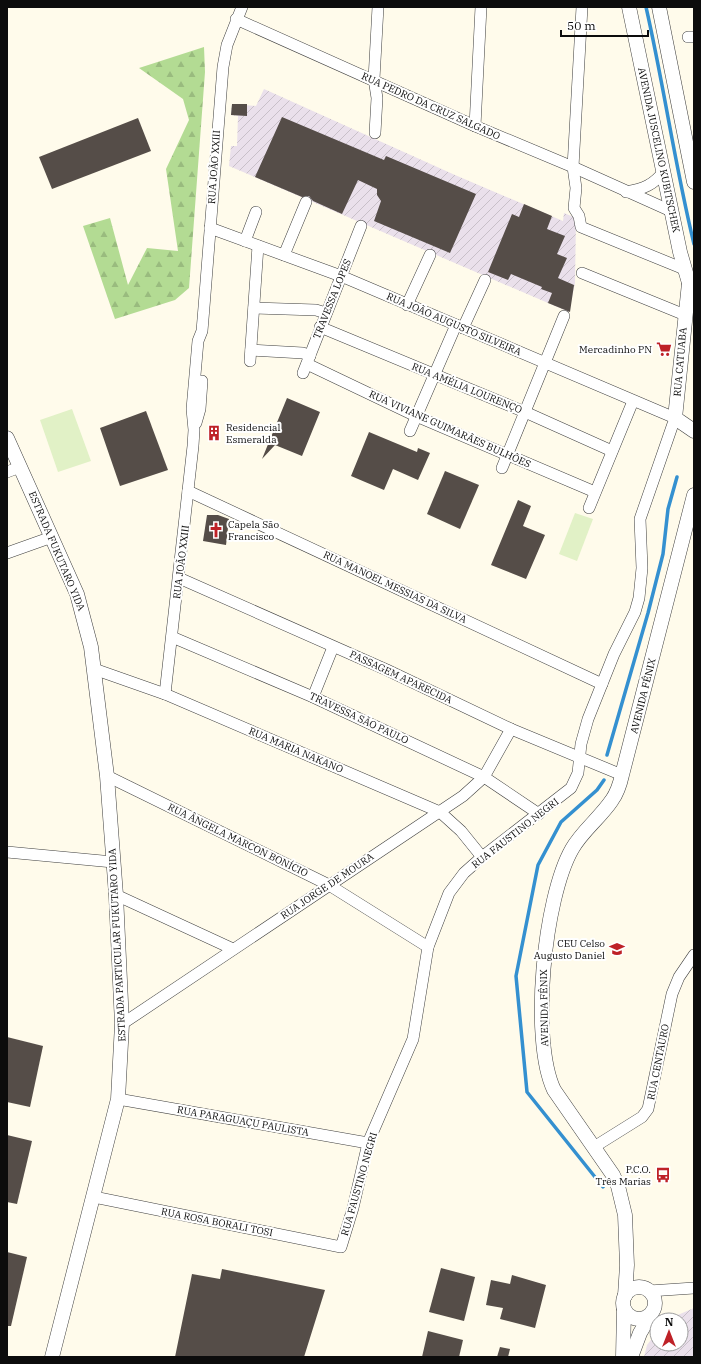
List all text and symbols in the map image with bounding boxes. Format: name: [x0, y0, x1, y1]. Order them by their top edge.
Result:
scale bar: [561, 12, 648, 38]
text: 50 m: [567, 18, 596, 33]
street label: AVENIDA JUSCELINO KUBITSCHEK: [635, 66, 683, 234]
street label: RUA PEDRO DA CRUZ SALGADO: [360, 69, 502, 143]
street label: RUA JOÃO XXIII: [205, 130, 223, 204]
street label: TRAVESSA LOPES: [310, 257, 354, 341]
street label: RUA JOÃO AUGUSTO SILVEIRA: [385, 290, 524, 358]
street label: RUA CATUABA: [671, 327, 690, 397]
supermarket icon: Mercadinho PN: [655, 340, 673, 358]
place label: Mercadinho PN: [579, 343, 652, 356]
street label: RUA AMÉLIA LOURENÇO: [410, 360, 524, 416]
street label: RUA VIVIANE GUIMARÃES BULHÕES: [367, 387, 533, 471]
place label: Residencial Esmeralda: [226, 421, 281, 446]
building icon: Residencial Esmeralda: [205, 424, 223, 442]
street label: ESTRADA FUKUTARO YIDA: [26, 489, 88, 613]
place label: Capela São Francisco: [228, 518, 280, 543]
church icon: Capela São Francisco: [207, 521, 225, 539]
street label: RUA JOÃO XXIII: [170, 524, 192, 600]
street label: RUA MANOEL MESSIAS DA SILVA: [321, 548, 469, 626]
street label: PASSAGEM APARECIDA: [348, 647, 455, 707]
street label: AVENIDA FÊNIX: [627, 657, 659, 735]
street label: TRAVESSA SÃO PAULO: [307, 689, 411, 747]
street label: RUA MARIA NAKANO: [247, 724, 345, 776]
street label: RUA FAUSTINO NEGRI: [469, 795, 561, 871]
street label: RUA ÂNGELA MARCON BONÍCIO: [166, 800, 310, 880]
street label: ESTRADA PARTICULAR FUKUTARO YIDA: [105, 848, 129, 1042]
street label: RUA JORGE DE MOURA: [278, 850, 376, 922]
place label: CEU Celso Augusto Daniel: [534, 937, 605, 962]
school or university icon: CEU Celso Augusto Daniel: [608, 940, 626, 958]
street label: AVENIDA FÊNIX: [537, 969, 551, 1047]
street label: RUA CENTAURO: [644, 1023, 672, 1101]
street label: RUA PARAGUAÇU PAULISTA: [176, 1103, 310, 1139]
street label: RUA FAUSTINO NEGRI: [338, 1131, 380, 1237]
place label: P.C.O. Três Marias: [596, 1163, 651, 1188]
bus stop icon: P.C.O. Três Marias: [654, 1166, 672, 1184]
street label: RUA ROSA BORALI TOSI: [160, 1205, 274, 1239]
north arrow: [649, 1312, 689, 1352]
text: N: [665, 1315, 674, 1329]

